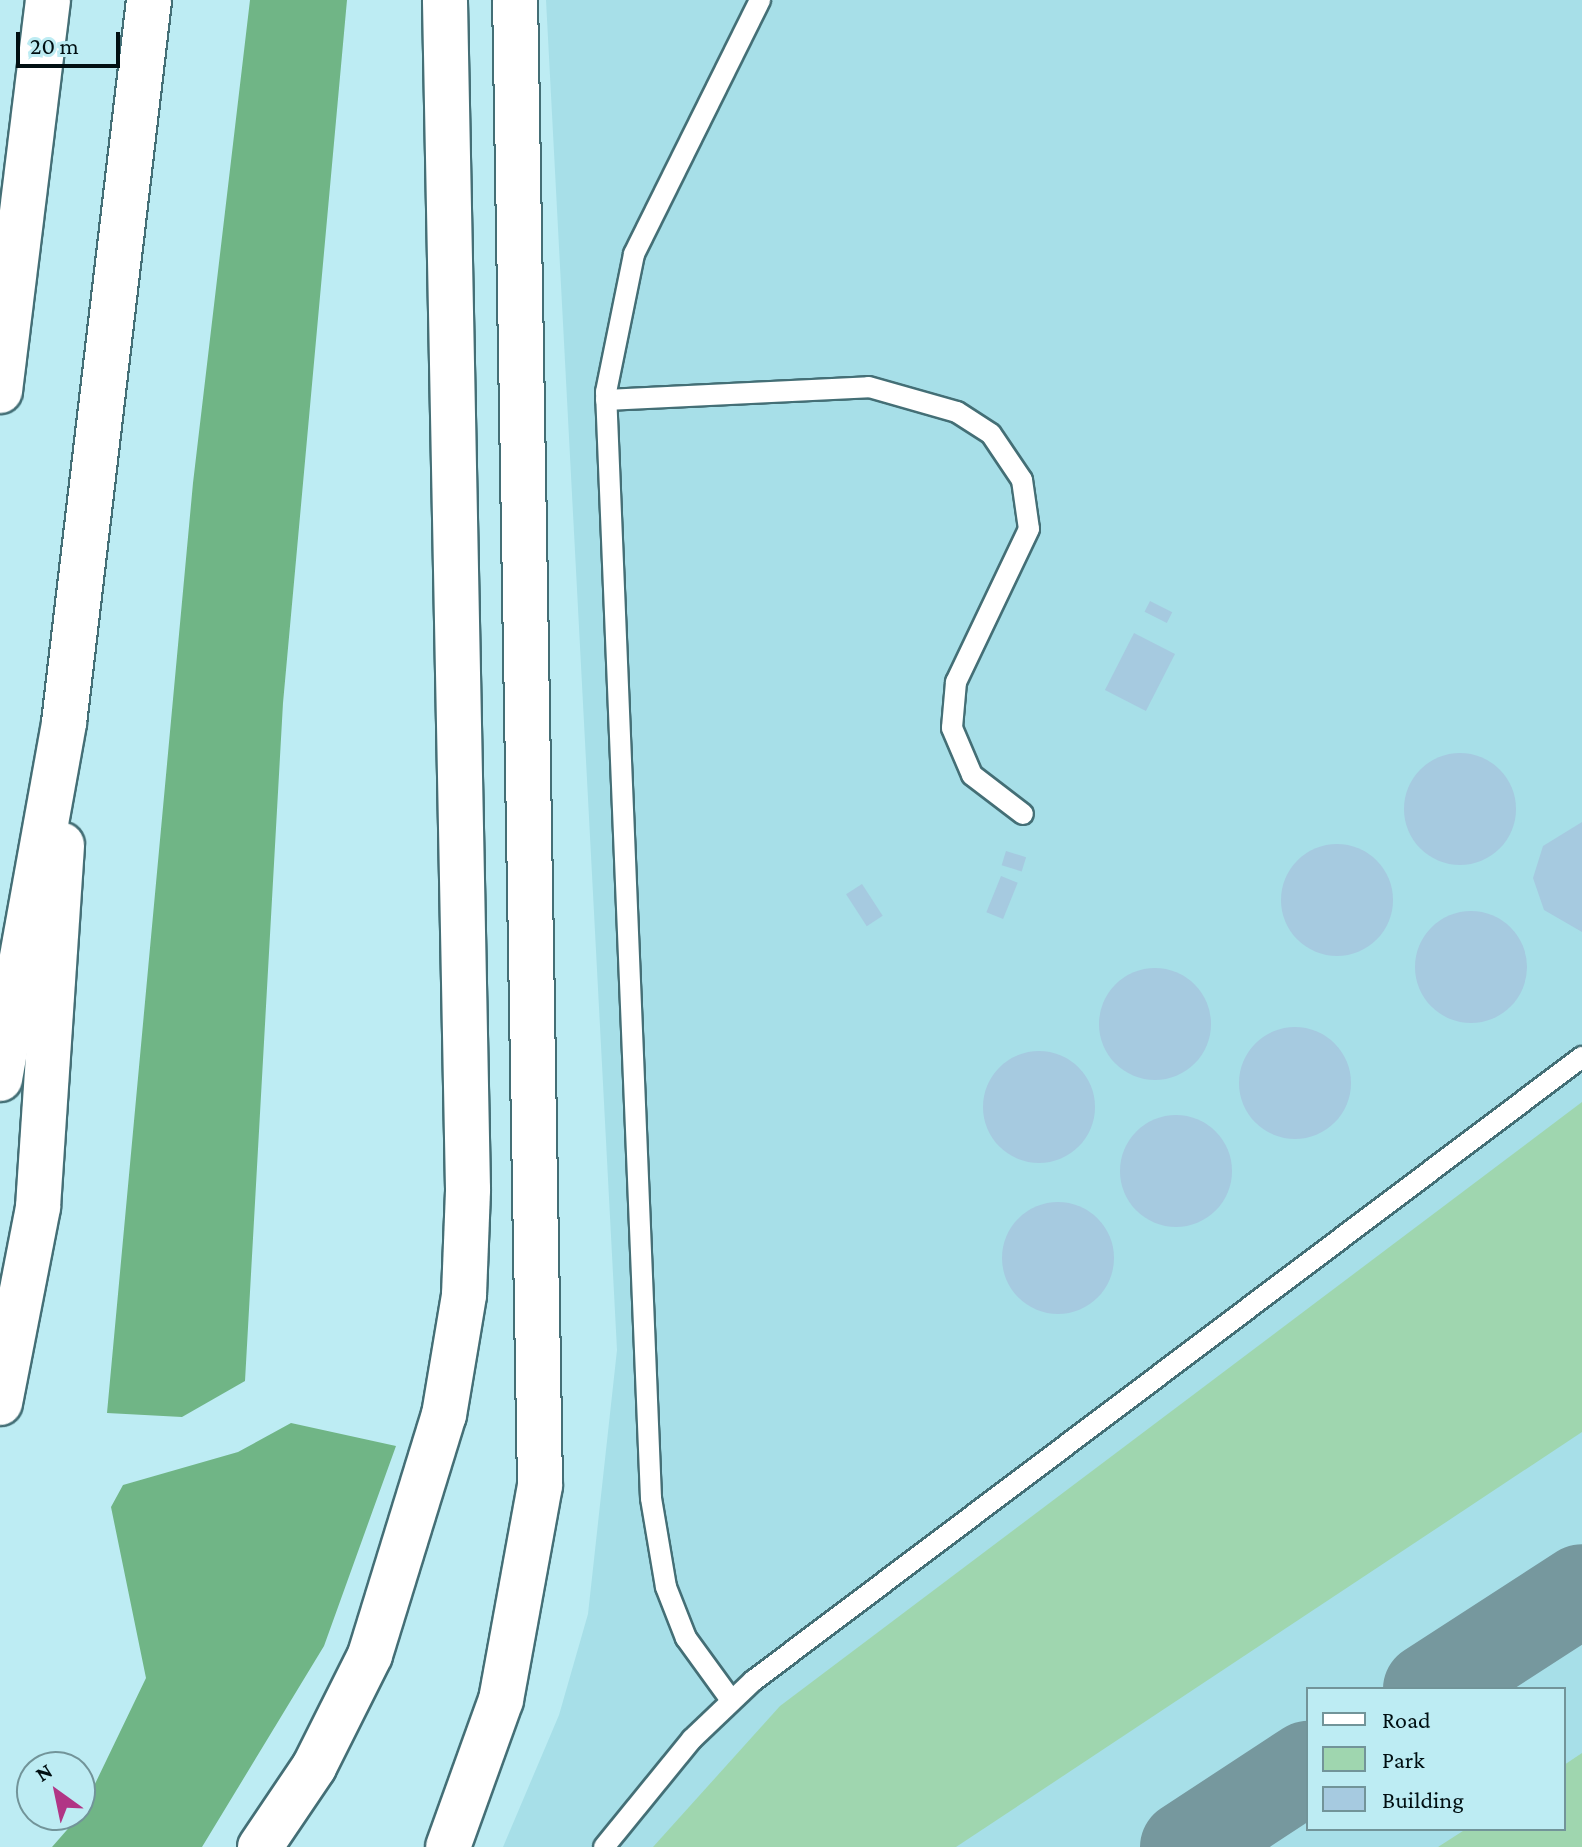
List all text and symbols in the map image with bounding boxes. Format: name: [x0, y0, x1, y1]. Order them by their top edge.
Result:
scale bar: [20, 16, 124, 66]
text: 20 m: [30, 32, 79, 59]
legend: [1306, 1687, 1566, 1831]
text: Road: [1382, 1706, 1431, 1733]
text: Park: [1382, 1746, 1425, 1773]
north arrow: [16, 1751, 96, 1831]
text: N: [31, 1758, 57, 1787]
text: Building: [1382, 1786, 1464, 1813]

